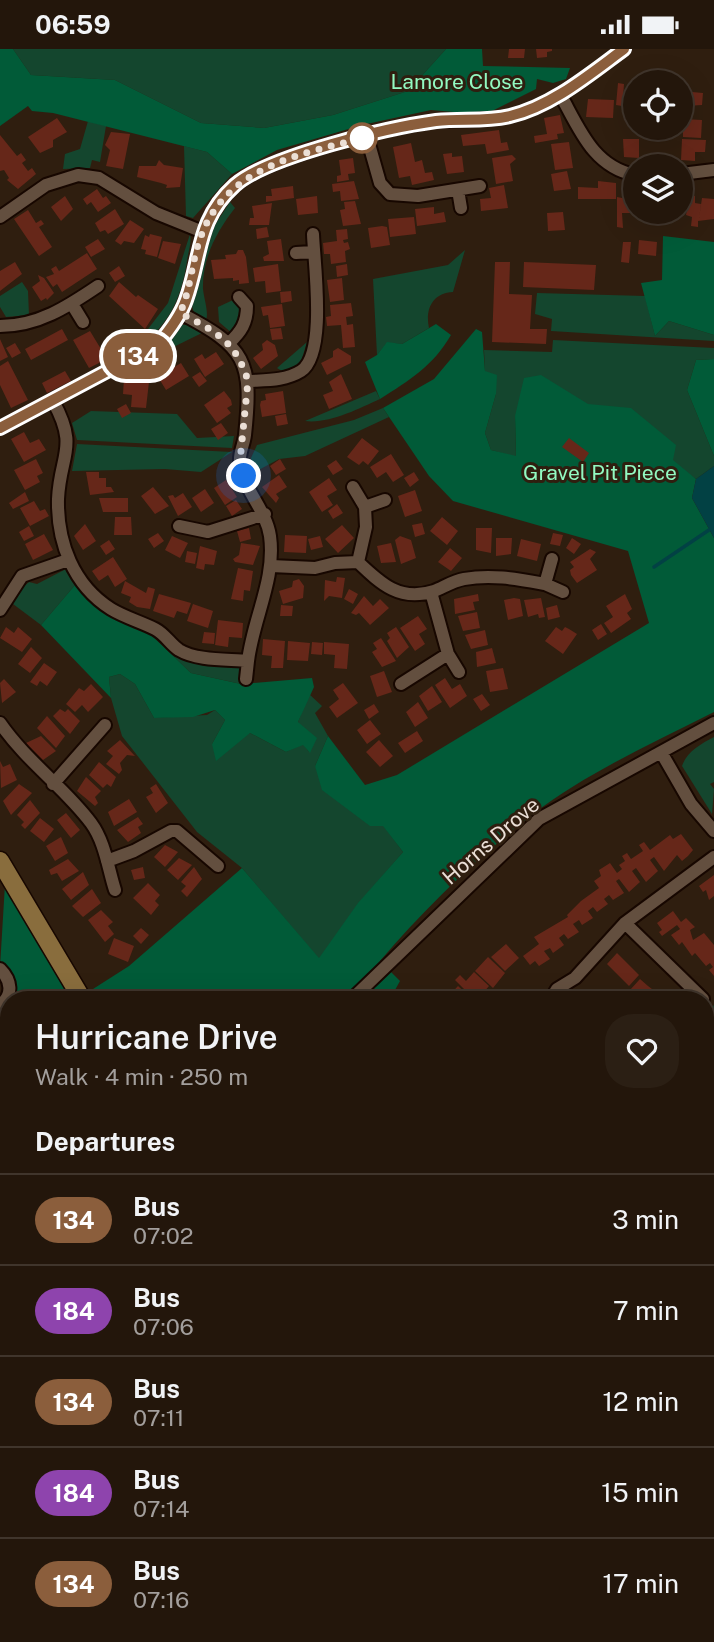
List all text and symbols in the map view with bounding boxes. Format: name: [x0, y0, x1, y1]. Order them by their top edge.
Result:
text: 06:59: [35, 9, 111, 40]
park label: Lamore Close: [391, 69, 523, 94]
map controls: [623, 70, 693, 224]
button: locate: [623, 70, 693, 140]
unlabelled marker: [347, 123, 377, 153]
button: layers: [623, 154, 693, 224]
line badge: 134: [98, 333, 178, 379]
text: 134: [117, 342, 159, 370]
your location: [226, 458, 261, 493]
park label: Gravel Pit Piece: [523, 460, 677, 485]
street label: Horns Drove: [437, 792, 544, 890]
button: heart: [605, 1014, 679, 1088]
text: Hurricane Drive: [35, 1018, 278, 1056]
text: Walk · 4 min · 250 m: [35, 1063, 248, 1090]
text: Departures: [35, 1126, 175, 1157]
text: Bus: [133, 1191, 180, 1222]
text: 3 min: [612, 1204, 679, 1235]
text: 134: [53, 1206, 94, 1234]
text: 07:02: [133, 1222, 193, 1249]
text: Bus: [133, 1282, 180, 1313]
text: 7 min: [613, 1295, 679, 1326]
text: 184: [52, 1297, 95, 1325]
text: 07:06: [133, 1313, 194, 1340]
text: Bus: [133, 1373, 180, 1404]
text: 12 min: [603, 1386, 679, 1417]
text: 134: [53, 1388, 94, 1416]
text: 07:11: [133, 1404, 184, 1431]
text: Bus: [133, 1464, 180, 1495]
text: 15 min: [601, 1477, 679, 1508]
text: 184: [52, 1479, 95, 1507]
text: 07:14: [133, 1495, 189, 1522]
text: Bus: [133, 1555, 180, 1586]
text: 17 min: [602, 1568, 679, 1599]
text: 134: [53, 1570, 94, 1598]
text: 07:16: [133, 1586, 189, 1613]

